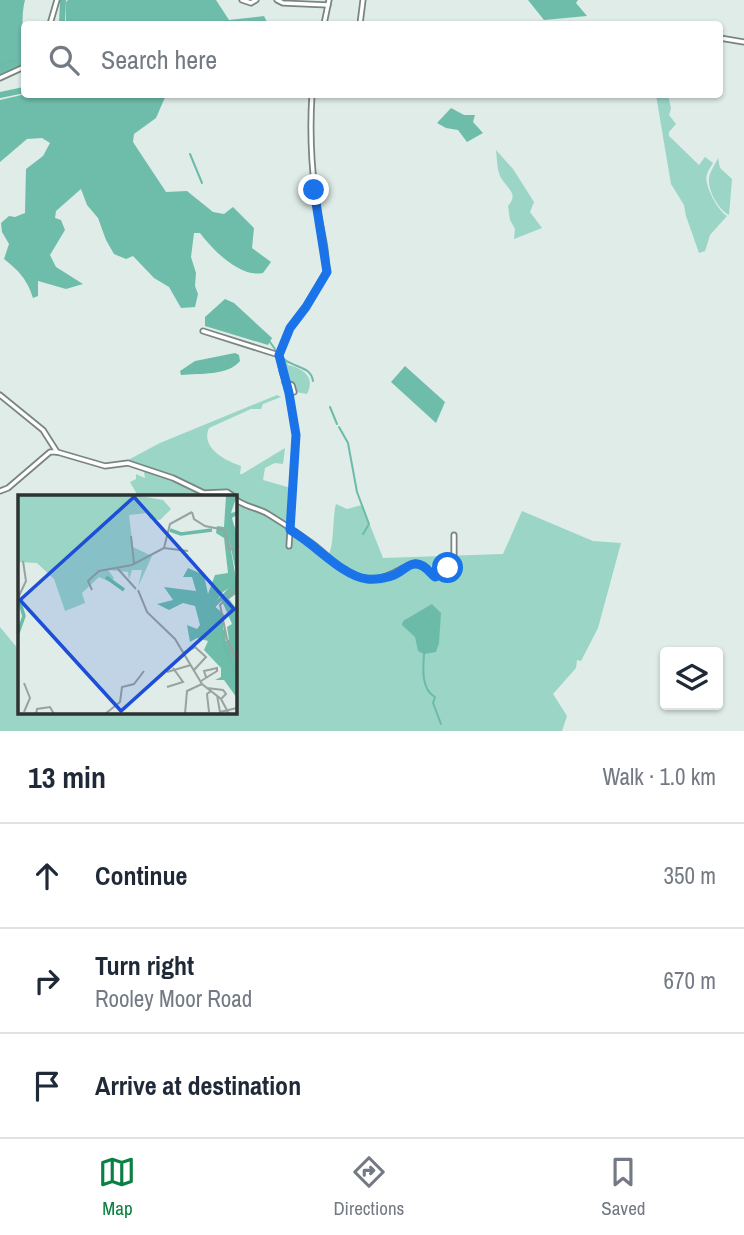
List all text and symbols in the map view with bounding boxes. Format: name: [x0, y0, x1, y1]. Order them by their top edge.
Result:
search box: [21, 21, 723, 98]
icon: search: [45, 41, 83, 79]
text: Search here: [101, 42, 217, 77]
route end: [298, 174, 329, 205]
inset map: [18, 495, 236, 713]
route start: [432, 552, 463, 583]
map controls: [660, 647, 723, 710]
button: layers: [660, 647, 723, 710]
text: 13 min: [28, 757, 106, 797]
text: Walk · 1.0 km: [602, 761, 716, 792]
icon: ahead: [28, 857, 66, 895]
text: Continue: [95, 858, 187, 893]
text: 350 m: [664, 860, 716, 891]
text: Turn right: [95, 948, 194, 983]
icon: right: [28, 962, 66, 1000]
text: 670 m: [664, 965, 716, 996]
text: Rooley Moor Road: [95, 983, 252, 1014]
icon: arrive: [28, 1067, 66, 1105]
text: Arrive at destination: [95, 1068, 301, 1103]
tab: Map: [98, 1153, 136, 1221]
tab: Directions: [333, 1153, 404, 1221]
tab: Saved: [601, 1153, 646, 1221]

